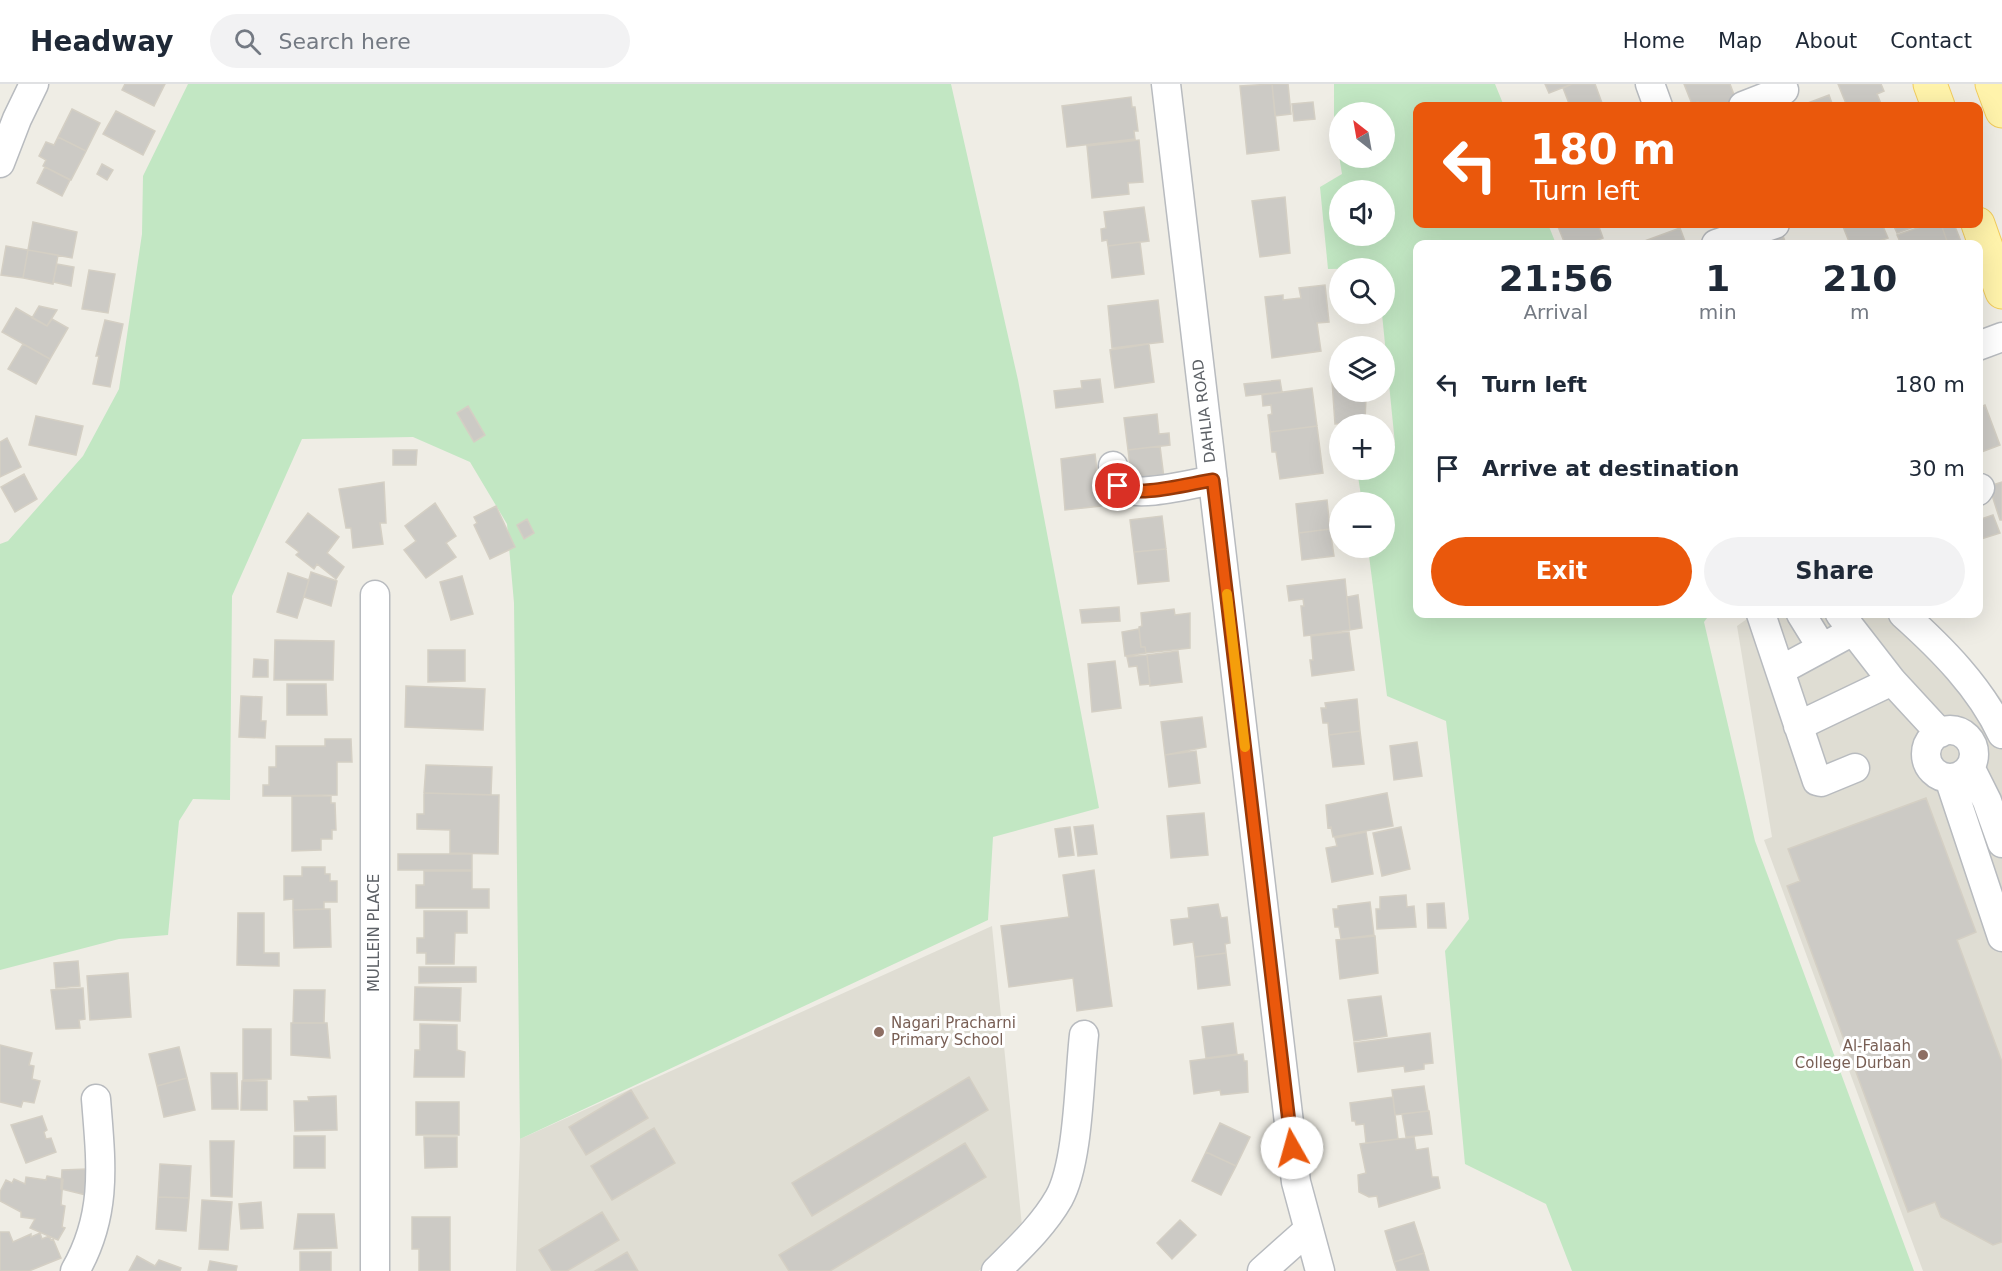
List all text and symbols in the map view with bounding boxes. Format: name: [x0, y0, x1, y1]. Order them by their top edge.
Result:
search box: [210, 14, 630, 68]
text: Headway: [30, 25, 174, 58]
icon: search: [231, 25, 264, 58]
text: Search here: [279, 29, 411, 54]
text: Home: [1623, 29, 1685, 53]
text: Map: [1718, 29, 1762, 53]
text: About: [1795, 29, 1857, 53]
text: Contact: [1890, 29, 1972, 53]
north arrow: [1329, 102, 1395, 168]
map controls: [1329, 102, 1395, 558]
text: 180 m: [1530, 125, 1676, 174]
icon: left: [1431, 126, 1509, 204]
text: Turn left: [1530, 175, 1640, 206]
button: sound: [1329, 180, 1395, 246]
button: search: [1329, 258, 1395, 324]
text: 21:56: [1499, 258, 1613, 299]
text: 1: [1705, 258, 1730, 299]
text: 210: [1822, 258, 1897, 299]
text: Arrival: [1523, 300, 1588, 324]
text: min: [1699, 300, 1737, 324]
text: m: [1850, 300, 1870, 324]
button: layers: [1329, 336, 1395, 402]
street label: DAHLIA ROAD: [1189, 358, 1219, 464]
icon: left: [1431, 368, 1464, 401]
text: Turn left: [1482, 372, 1587, 397]
text: 180 m: [1895, 372, 1965, 397]
button: +: [1329, 414, 1395, 480]
icon: arrive: [1431, 452, 1464, 485]
text: Arrive at destination: [1482, 456, 1739, 481]
text: 30 m: [1909, 456, 1965, 481]
pin: [1092, 460, 1143, 511]
icon: arrive: [1101, 469, 1134, 502]
button: −: [1329, 492, 1395, 558]
button: Exit: [1431, 537, 1692, 606]
button: Share: [1704, 537, 1965, 606]
street label: MULLEIN PLACE: [365, 874, 383, 992]
place label: Nagari Pracharni Primary School: [891, 1014, 1016, 1049]
marker: Nagari Pracharni Primary School: [872, 1025, 886, 1039]
place label: Al-Falaah College Durban: [1795, 1037, 1911, 1072]
marker: Al-Falaah College Durban: [1916, 1048, 1930, 1062]
position arrow: [1260, 1116, 1324, 1180]

